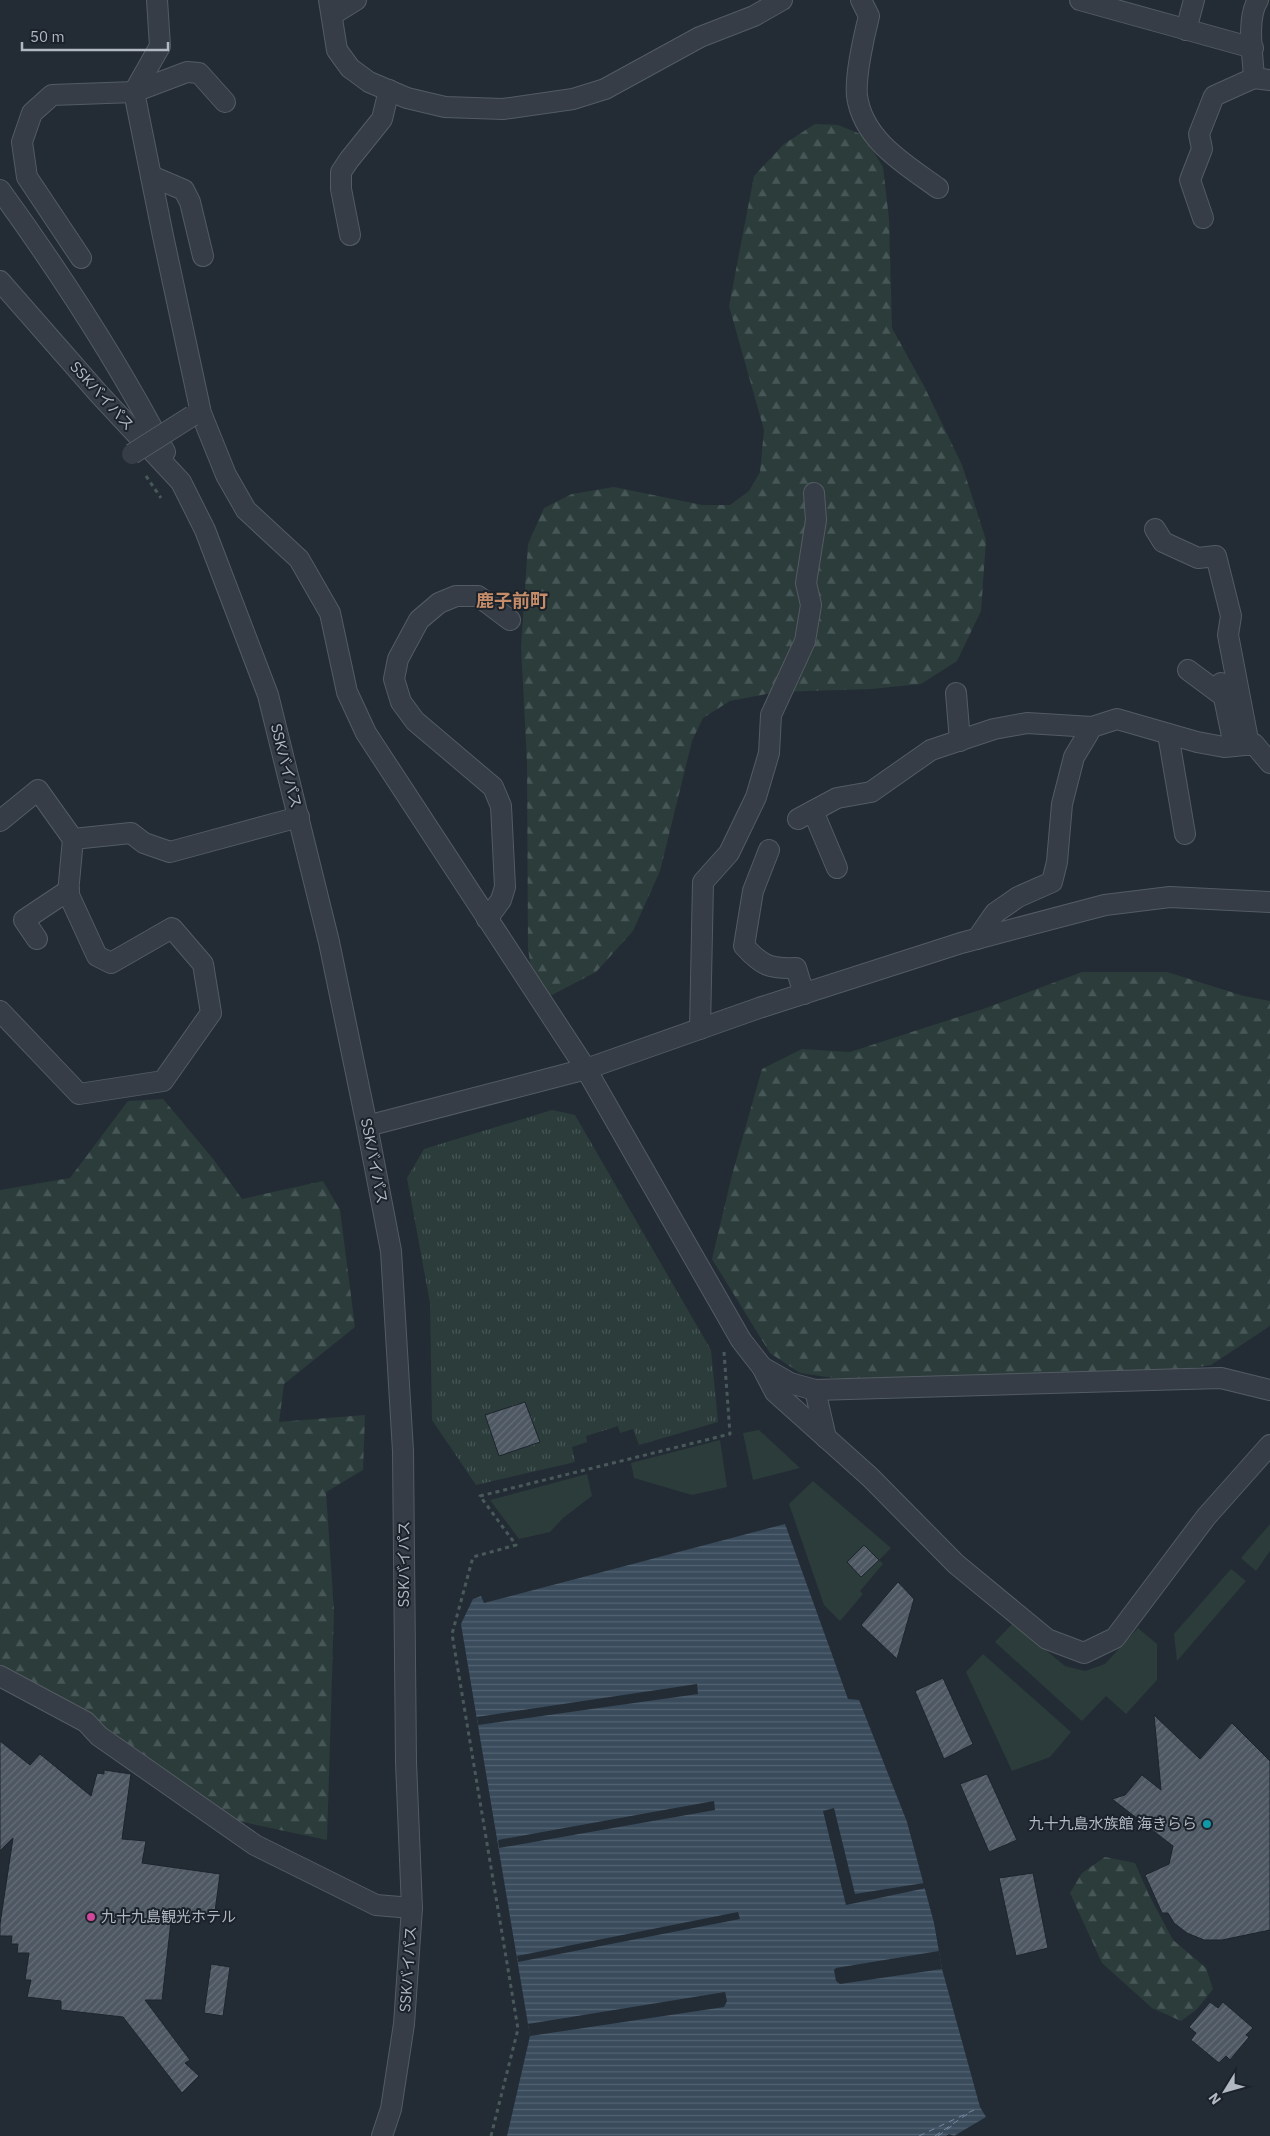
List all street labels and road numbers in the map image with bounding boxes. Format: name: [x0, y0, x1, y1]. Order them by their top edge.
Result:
street label: SSKバイパス: [66, 357, 138, 434]
street label: SSKバイパス: [267, 722, 306, 810]
street label: SSKバイパス: [357, 1117, 392, 1205]
street label: SSKバイパス: [394, 1521, 413, 1607]
street label: SSKバイパス: [395, 1925, 420, 2013]

